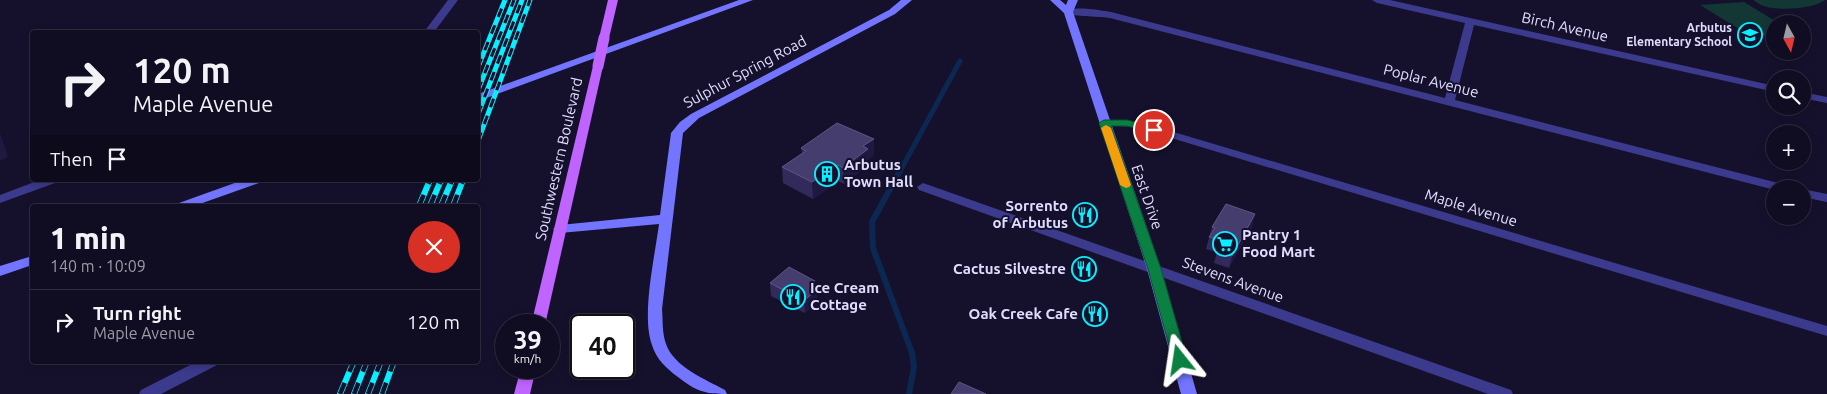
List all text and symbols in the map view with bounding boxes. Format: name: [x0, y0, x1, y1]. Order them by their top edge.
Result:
street label: Birch Avenue: [1520, 8, 1610, 45]
north arrow: [1766, 15, 1811, 60]
map controls: [1766, 15, 1811, 225]
place label: Arbutus Elementary School: [1626, 21, 1732, 48]
school or university icon: Arbutus Elementary School: [1737, 22, 1763, 48]
street label: Sulphur Spring Road: [680, 32, 809, 111]
icon: right: [50, 50, 115, 115]
text: 120 m: [133, 50, 231, 90]
street label: Poplar Avenue: [1382, 60, 1481, 101]
button: search: [1766, 70, 1811, 115]
street label: Southwestern Boulevard: [532, 76, 586, 242]
text: Maple Avenue: [133, 91, 273, 116]
pin: [1133, 109, 1175, 151]
icon: arrive: [1140, 116, 1168, 144]
button: +: [1766, 125, 1811, 170]
icon: arrive: [103, 145, 131, 173]
text: Then: [50, 148, 93, 170]
place label: Arbutus Town Hall: [844, 156, 913, 190]
building icon: Arbutus Town Hall: [814, 161, 840, 187]
street label: East Drive: [1128, 162, 1166, 231]
button: −: [1766, 180, 1811, 225]
street label: Maple Avenue: [1423, 185, 1519, 230]
place label: Sorrento of Arbutus: [992, 197, 1068, 231]
restaurant icon: Sorrento of Arbutus: [1072, 202, 1098, 228]
text: 1 min: [50, 221, 126, 255]
button: close: [408, 221, 460, 273]
place label: Pantry 1 Food Mart: [1242, 226, 1316, 260]
supermarket icon: Pantry 1 Food Mart: [1212, 231, 1238, 257]
street label: Stevens Avenue: [1180, 253, 1286, 306]
restaurant icon: Cactus Silvestre: [1071, 256, 1097, 282]
text: 140 m · 10:09: [50, 257, 146, 275]
place label: Cactus Silvestre: [953, 260, 1066, 277]
place label: Ice Cream Cottage: [810, 279, 879, 313]
restaurant icon: Ice Cream Cottage: [780, 284, 806, 310]
restaurant icon: Oak Creek Cafe: [1082, 301, 1108, 327]
text: Turn right: [93, 302, 181, 324]
place label: Oak Creek Cafe: [969, 305, 1078, 322]
icon: right: [50, 308, 78, 336]
text: 120 m: [407, 311, 460, 333]
speed limit sign: 40: [570, 314, 635, 379]
text: Maple Avenue: [93, 324, 195, 342]
text: 39: [513, 326, 542, 354]
position arrow: [1153, 333, 1205, 385]
text: km/h: [514, 352, 541, 365]

